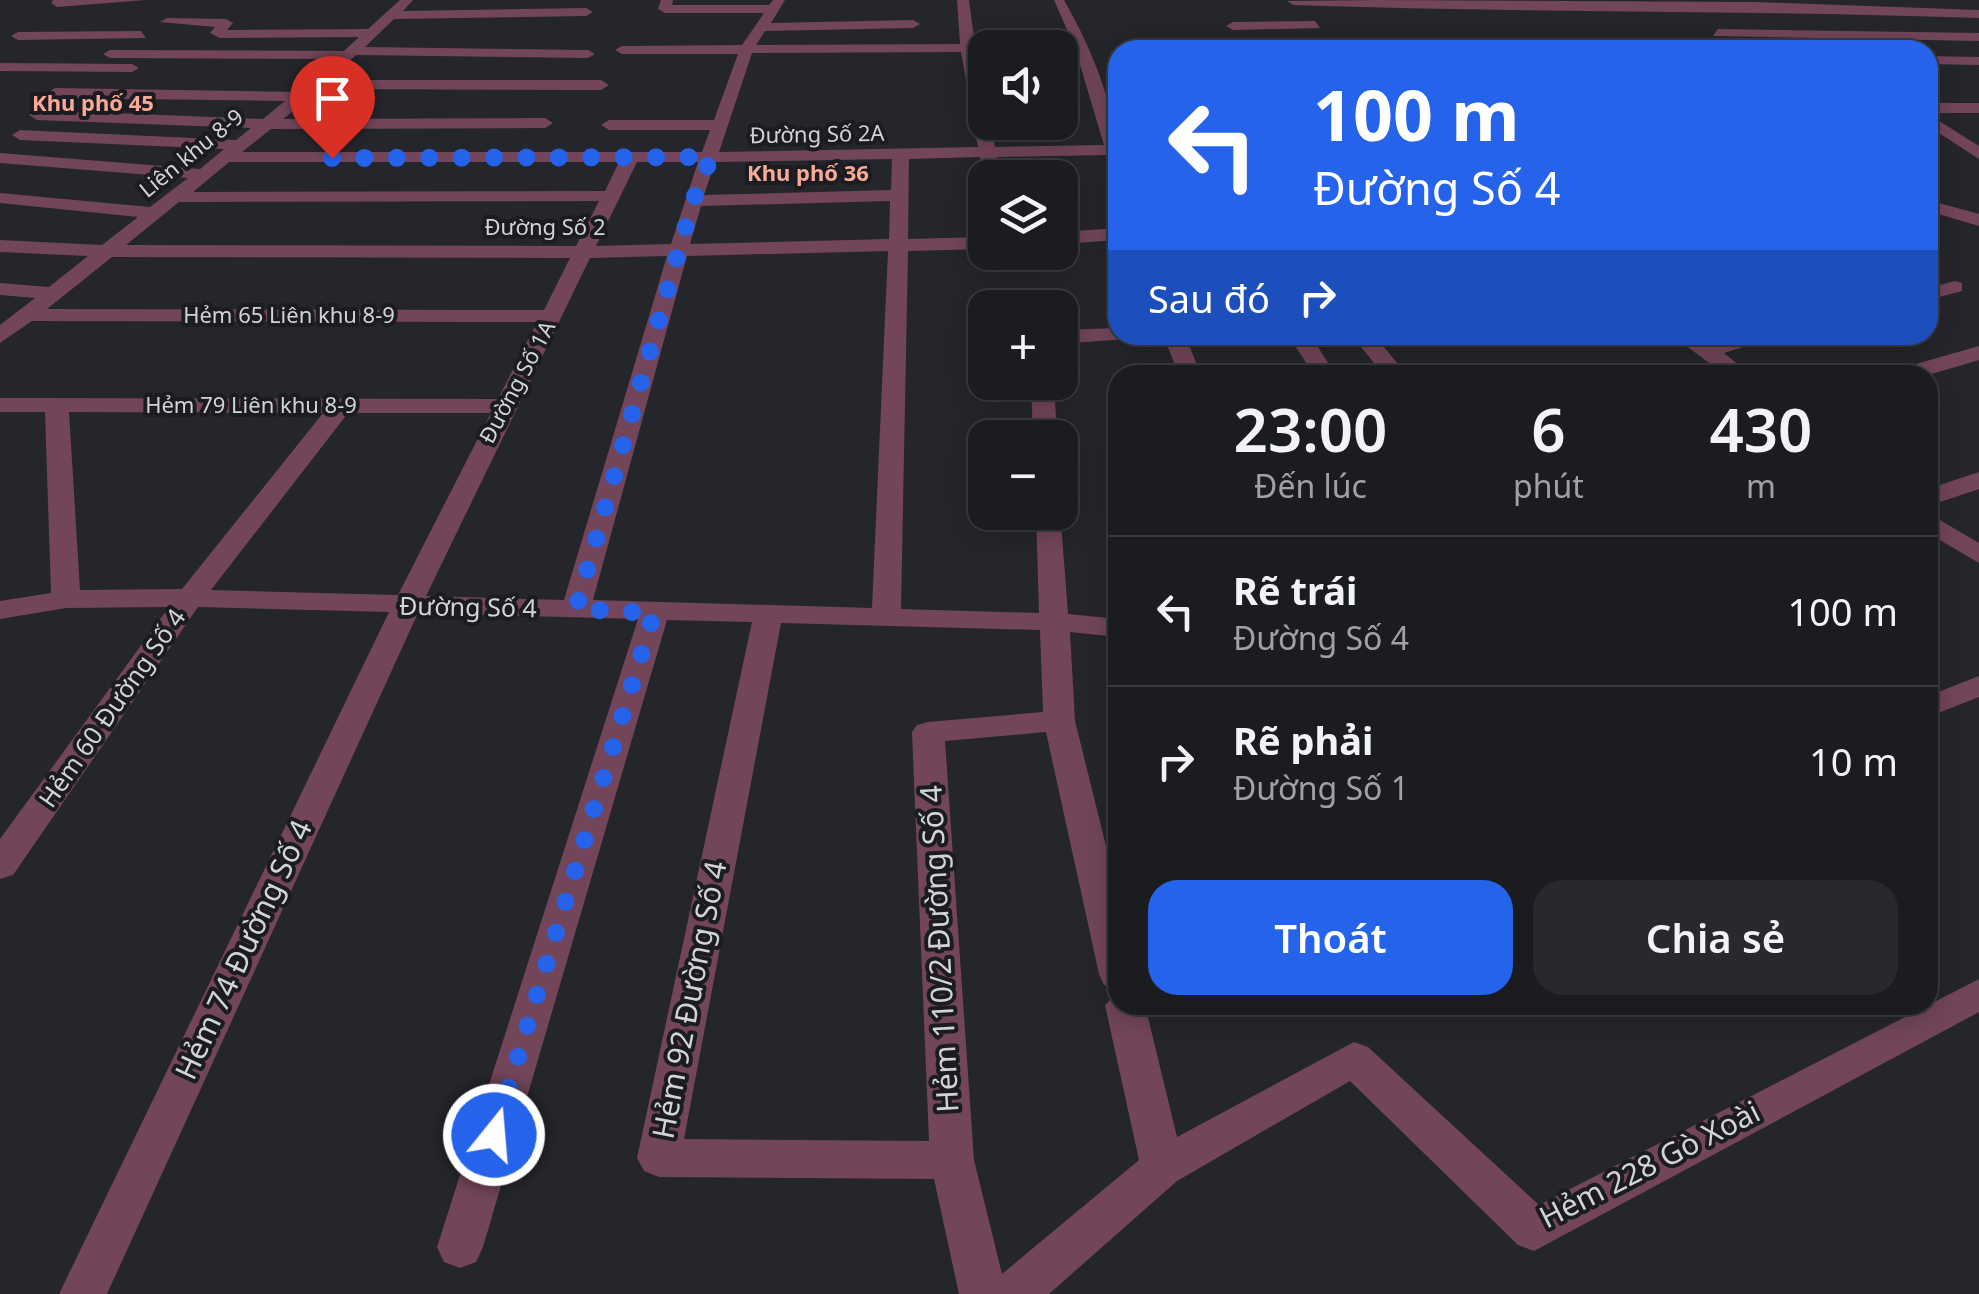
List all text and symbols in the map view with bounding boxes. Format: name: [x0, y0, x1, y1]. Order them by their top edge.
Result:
map controls: [968, 30, 1078, 530]
button: sound: [968, 30, 1078, 140]
pin: [290, 56, 375, 159]
text: 100 m: [1313, 66, 1520, 162]
icon: arrive: [305, 71, 360, 126]
icon: left: [1148, 80, 1278, 210]
district label: Khu phố 45: [32, 87, 154, 117]
street label: Liên khu 8-9: [132, 101, 249, 203]
street label: Đường Số 2A: [749, 117, 886, 149]
district label: Khu phố 36: [747, 157, 869, 187]
text: Đường Số 4: [1313, 157, 1560, 218]
button: layers: [968, 160, 1078, 270]
street label: Đường Số 2: [485, 211, 605, 241]
icon: right: [1290, 270, 1345, 325]
text: Sau đó: [1148, 272, 1270, 324]
button: +: [968, 290, 1078, 400]
street label: Hẻm 65 Liên khu 8-9: [183, 299, 395, 329]
street label: Đường Số 1A: [471, 314, 561, 448]
text: 23:00: [1234, 388, 1387, 470]
text: 6: [1531, 388, 1566, 470]
text: 430: [1709, 388, 1812, 470]
street label: Hẻm 79 Liên khu 8-9: [145, 389, 357, 419]
button: −: [968, 420, 1078, 530]
text: Đến lúc: [1254, 464, 1367, 507]
text: phút: [1513, 464, 1584, 507]
text: m: [1746, 464, 1776, 507]
text: Rẽ trái: [1233, 564, 1357, 616]
icon: left: [1148, 584, 1203, 639]
text: 100 m: [1787, 585, 1898, 637]
street label: Đường Số 4: [399, 588, 537, 624]
street label: Hẻm 60 Đường Số 4: [30, 601, 193, 813]
text: Đường Số 4: [1233, 616, 1409, 659]
text: Rẽ phải: [1233, 714, 1373, 766]
icon: right: [1148, 734, 1203, 789]
text: 10 m: [1809, 735, 1898, 787]
text: Đường Số 1: [1233, 766, 1409, 809]
street label: Hẻm 110/2 Đường Số 4: [909, 784, 968, 1114]
street label: Hẻm 74 Đường Số 4: [164, 813, 321, 1086]
street label: Hẻm 92 Đường Số 4: [641, 857, 736, 1142]
button: Thoát: [1148, 880, 1513, 995]
button: Chia sẻ: [1533, 880, 1898, 995]
position arrow: [442, 1083, 546, 1187]
street label: Hẻm 228 Gò Xoài: [1532, 1090, 1767, 1237]

